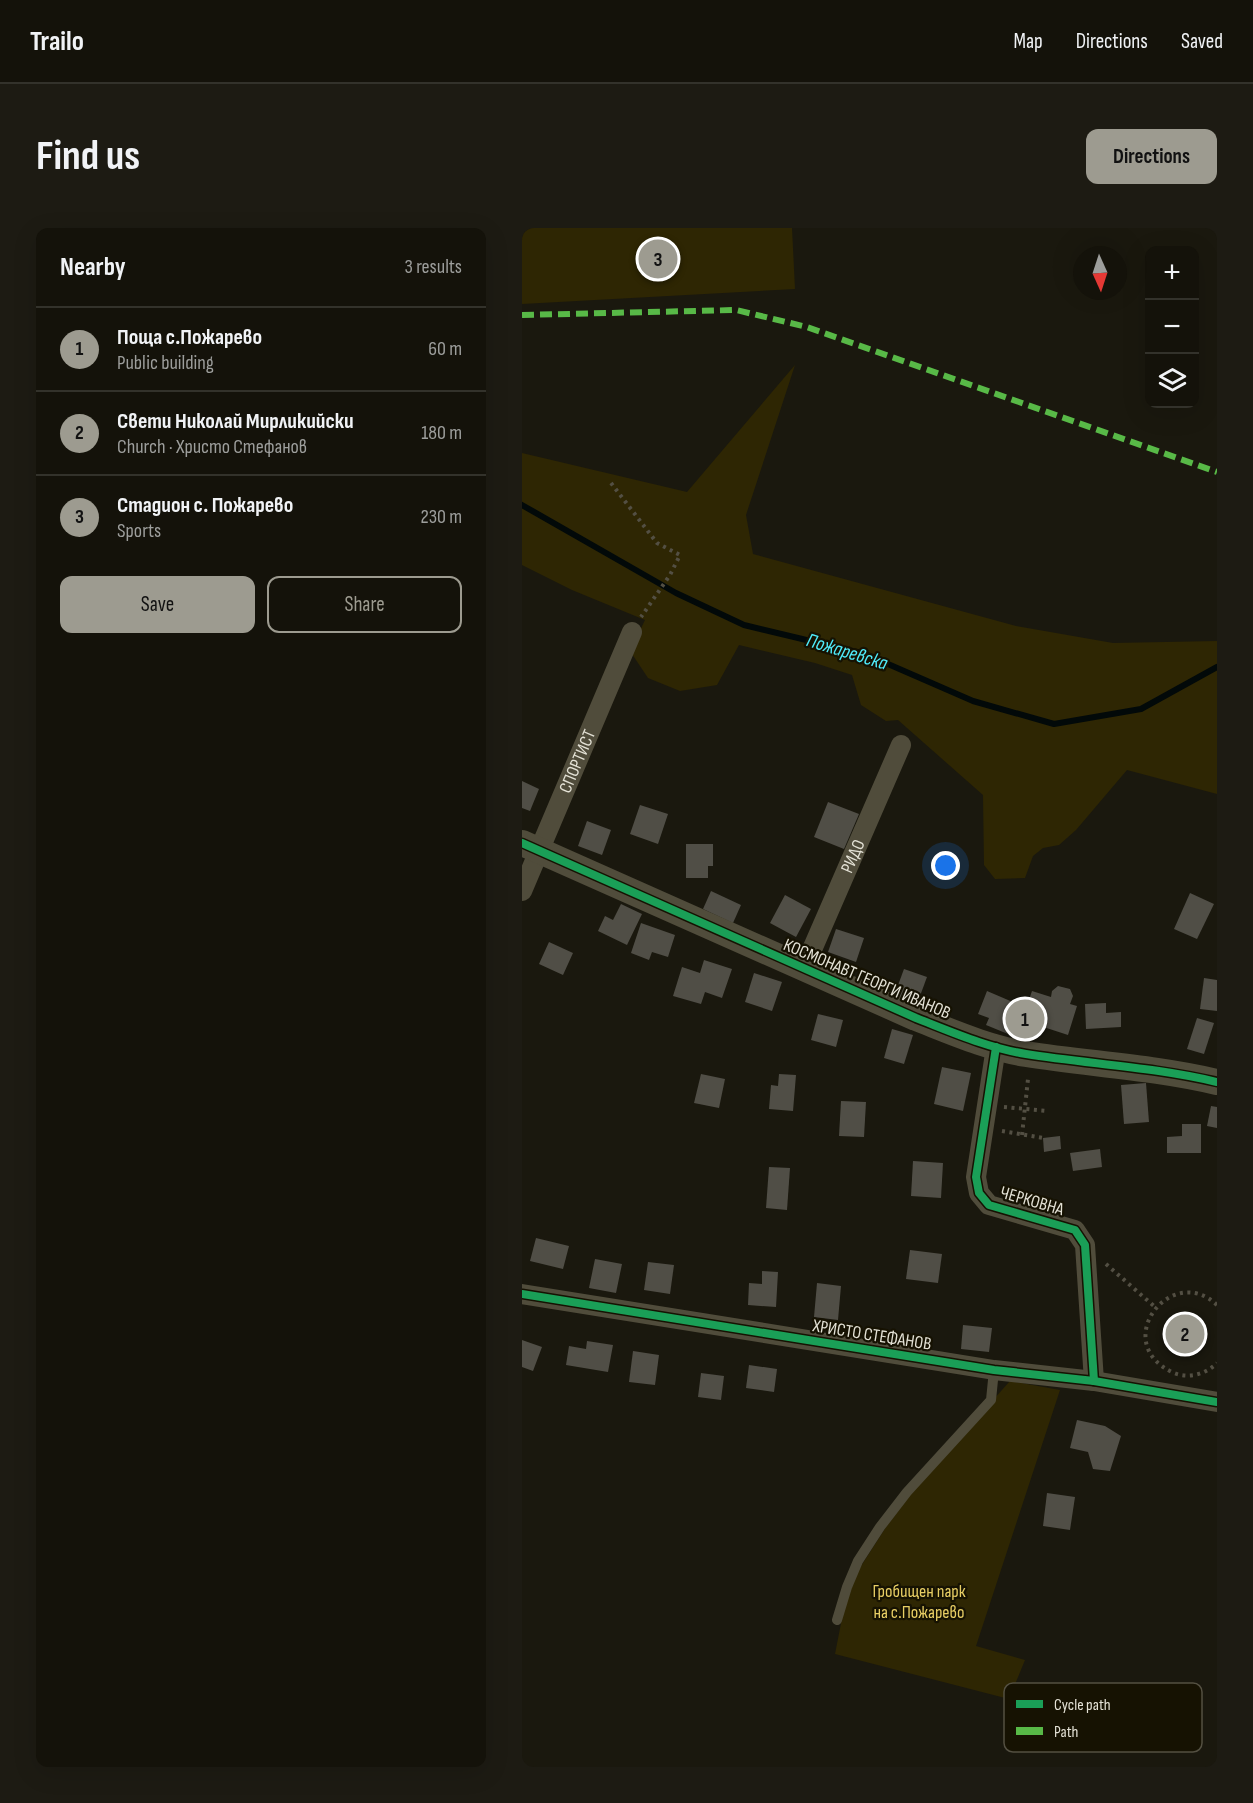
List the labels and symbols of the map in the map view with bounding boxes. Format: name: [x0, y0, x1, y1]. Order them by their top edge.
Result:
pin: 3: [638, 237, 678, 282]
north arrow: [1073, 246, 1127, 300]
water label: Пожаревска: [803, 628, 891, 676]
street label: СПОРТИСТ: [554, 726, 600, 796]
street label: РИДО: [836, 836, 869, 876]
your location: [931, 851, 960, 880]
street label: КОСМОНАВТ ГЕОРГИ ИВАНОВ: [780, 934, 954, 1024]
pin: 1: [1006, 996, 1044, 1042]
street label: ЧЕРКОВНА: [998, 1182, 1067, 1220]
pin: 2: [1166, 1312, 1204, 1356]
street label: ХРИСТО СТЕФАНОВ: [810, 1315, 933, 1355]
park label: Гробищен парк на с.Пожарево: [872, 1581, 966, 1623]
legend: [1004, 1683, 1202, 1752]
text: Cycle path: [1054, 1696, 1111, 1715]
text: Path: [1054, 1723, 1078, 1742]

